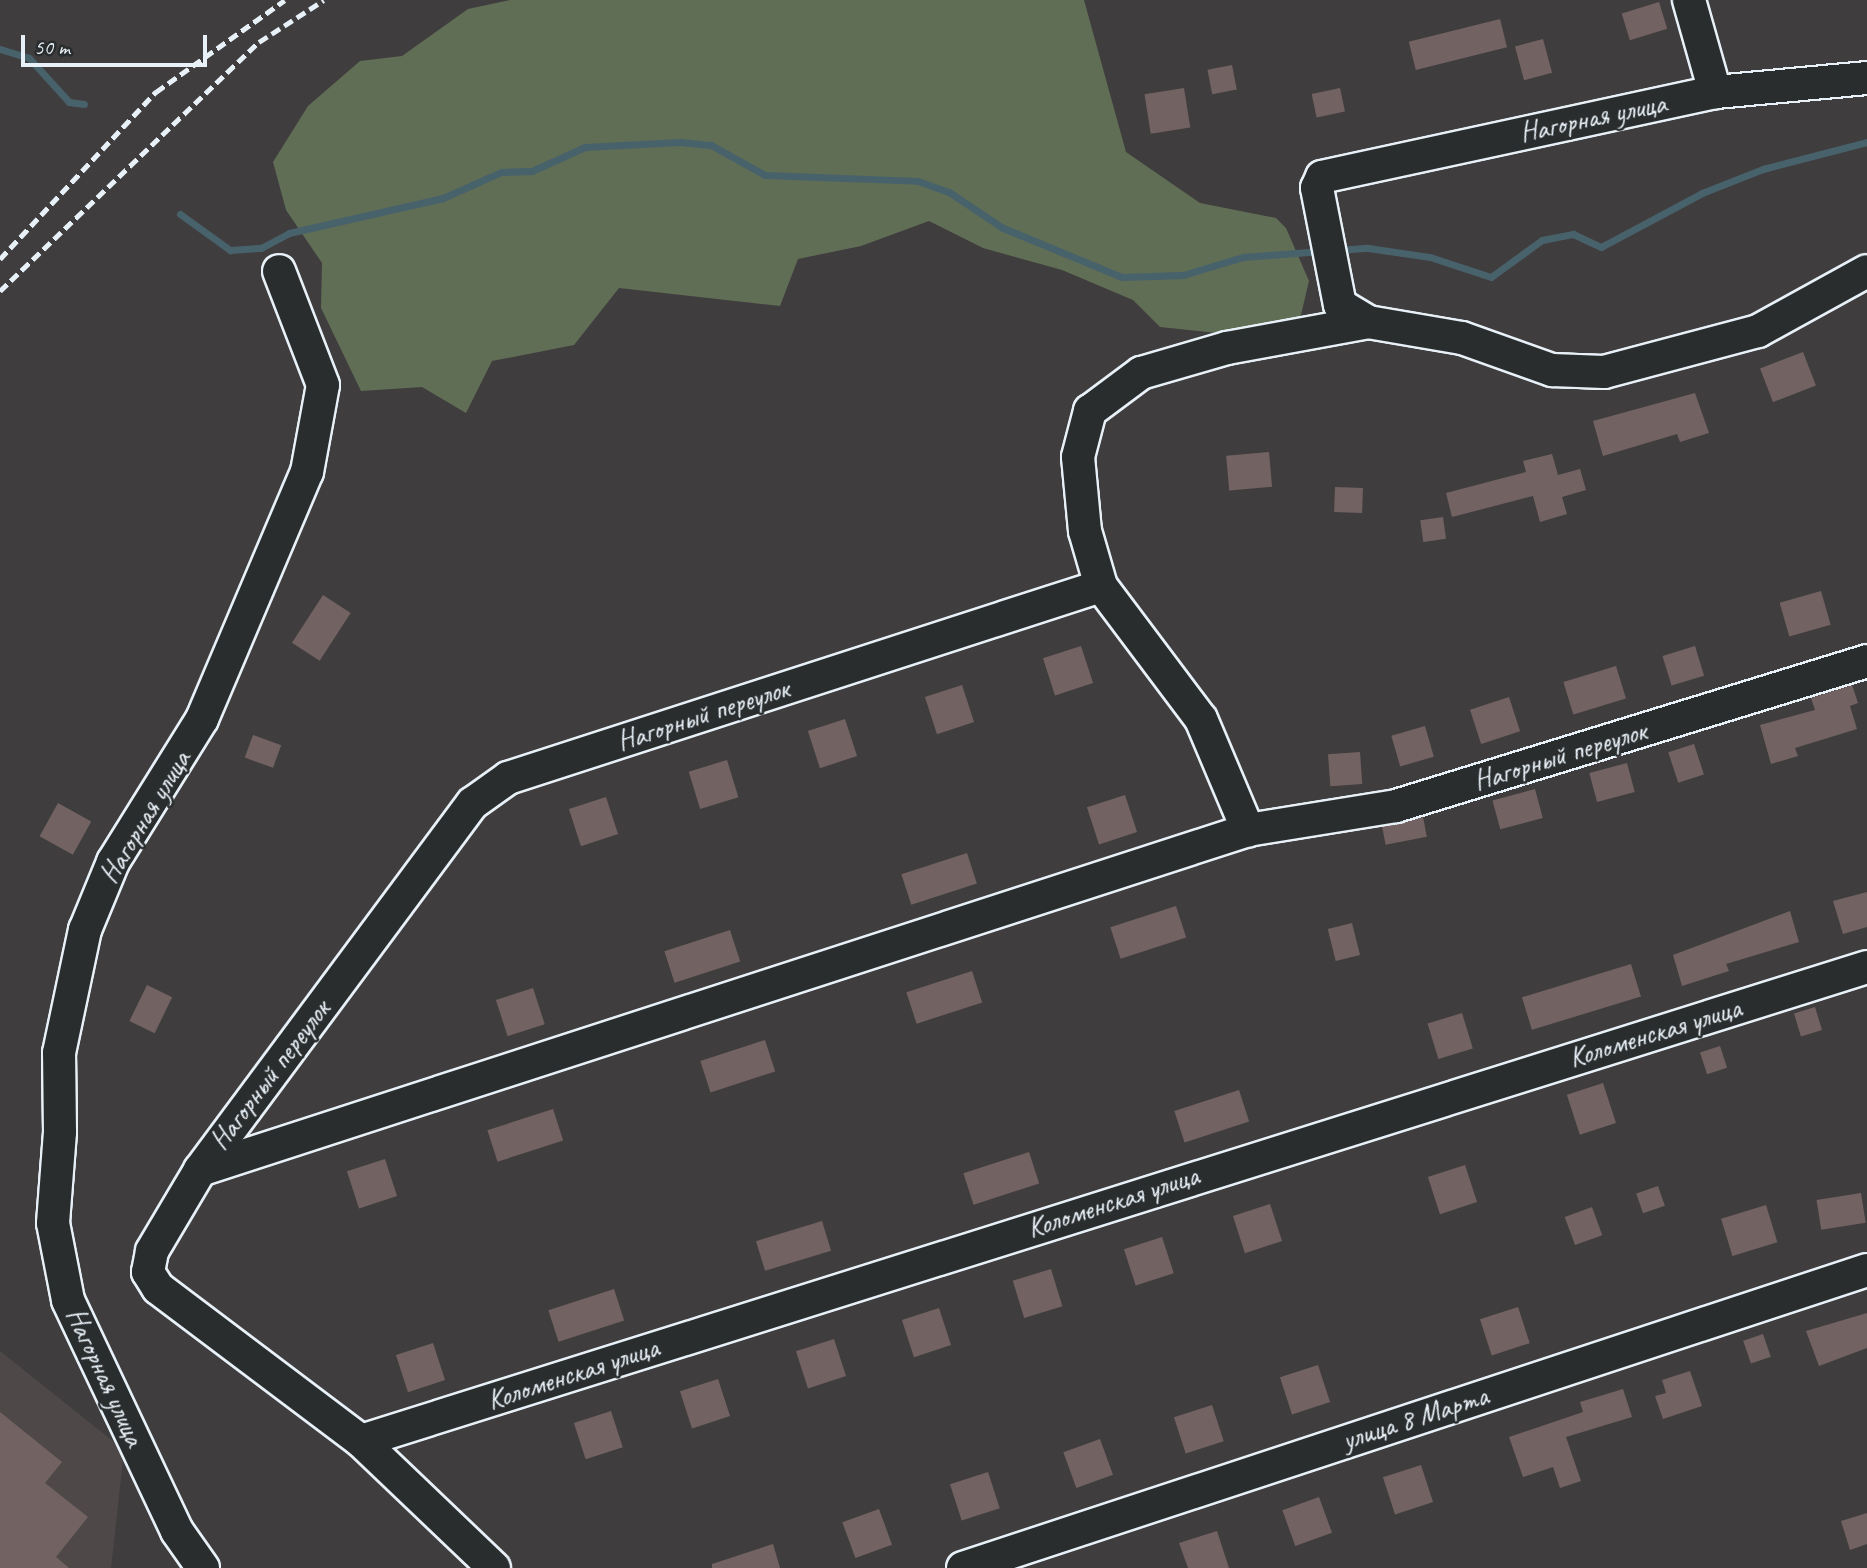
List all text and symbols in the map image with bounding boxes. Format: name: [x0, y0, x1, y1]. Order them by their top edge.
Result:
scale bar: [24, 21, 210, 65]
text: 50 m: [34, 34, 70, 60]
street label: Нагорная улица: [1516, 86, 1670, 150]
street label: Нагорный переулок: [613, 671, 793, 759]
street label: Нагорный переулок: [1470, 714, 1650, 798]
street label: Нагорная улица: [92, 744, 198, 890]
street label: Коломенская улица: [1564, 991, 1746, 1075]
street label: Нагорный переулок: [203, 993, 337, 1157]
street label: Коломенская улица: [1022, 1158, 1204, 1246]
street label: Нагорная улица: [58, 1302, 152, 1452]
street label: Коломенская улица: [482, 1330, 664, 1418]
street label: улица 8 Марта: [1338, 1379, 1492, 1457]

